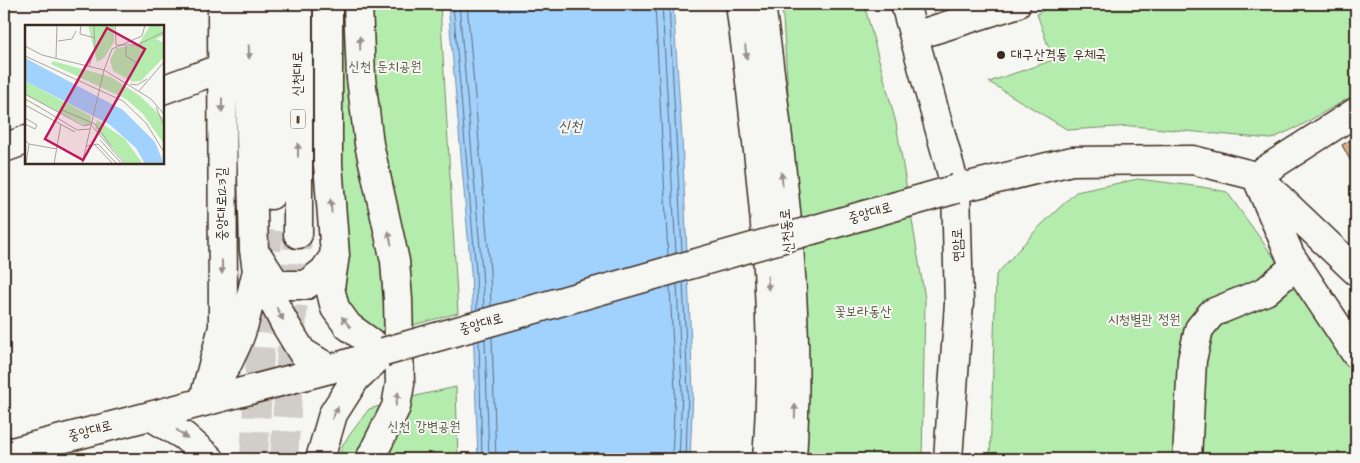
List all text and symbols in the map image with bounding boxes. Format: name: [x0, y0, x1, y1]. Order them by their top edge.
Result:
inset map: [25, 25, 164, 164]
one-way arrow: [356, 35, 364, 51]
one-way arrow: [743, 44, 751, 60]
one-way arrow: [245, 45, 253, 61]
place label: 대구산격동 우체국: [1011, 45, 1107, 65]
marker: 대구산격동 우체국: [995, 49, 1007, 61]
street label: 신천대로: [288, 51, 308, 97]
park label: 신천 둔치공원: [348, 57, 422, 77]
one-way arrow: [218, 97, 226, 113]
road number: 11: [290, 110, 306, 128]
water label: 신천: [558, 116, 584, 137]
one-way arrow: [294, 142, 302, 158]
street label: 중앙대로123길: [212, 167, 232, 241]
one-way arrow: [778, 170, 786, 186]
street label: 중앙대로: [846, 197, 894, 229]
one-way arrow: [327, 198, 335, 214]
street label: 신천동로: [775, 208, 799, 254]
street label: 연암로: [947, 228, 969, 262]
one-way arrow: [386, 230, 394, 245]
one-way arrow: [219, 260, 227, 276]
one-way arrow: [765, 276, 773, 292]
park label: 꽃보라동산: [835, 302, 892, 322]
one-way arrow: [276, 307, 284, 321]
street label: 중앙대로: [457, 308, 505, 340]
park label: 시청별관 정원: [1107, 310, 1181, 330]
one-way arrow: [340, 316, 351, 329]
one-way arrow: [394, 391, 402, 407]
one-way arrow: [791, 402, 799, 418]
one-way arrow: [331, 406, 339, 420]
street label: 중앙대로: [66, 416, 114, 446]
park label: 신천 강변공원: [387, 417, 461, 437]
one-way arrow: [175, 429, 188, 440]

